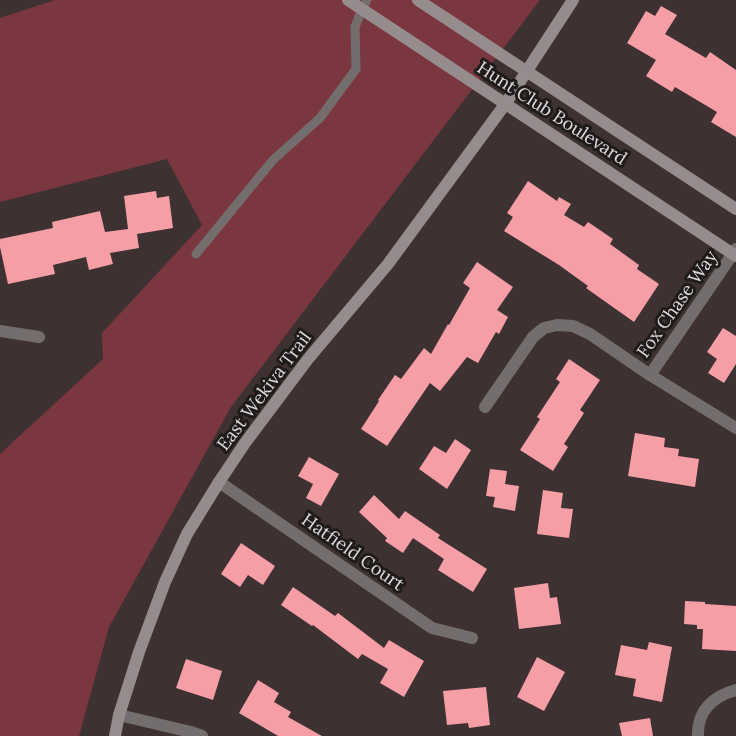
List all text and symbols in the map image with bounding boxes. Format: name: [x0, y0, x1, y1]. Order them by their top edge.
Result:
street label: Hunt Club Boulevard: [473, 56, 632, 170]
street label: Fox Chase Way: [631, 245, 722, 362]
street label: East Wekiva Trail: [211, 326, 316, 455]
street label: Hatfield Court: [297, 508, 409, 595]

